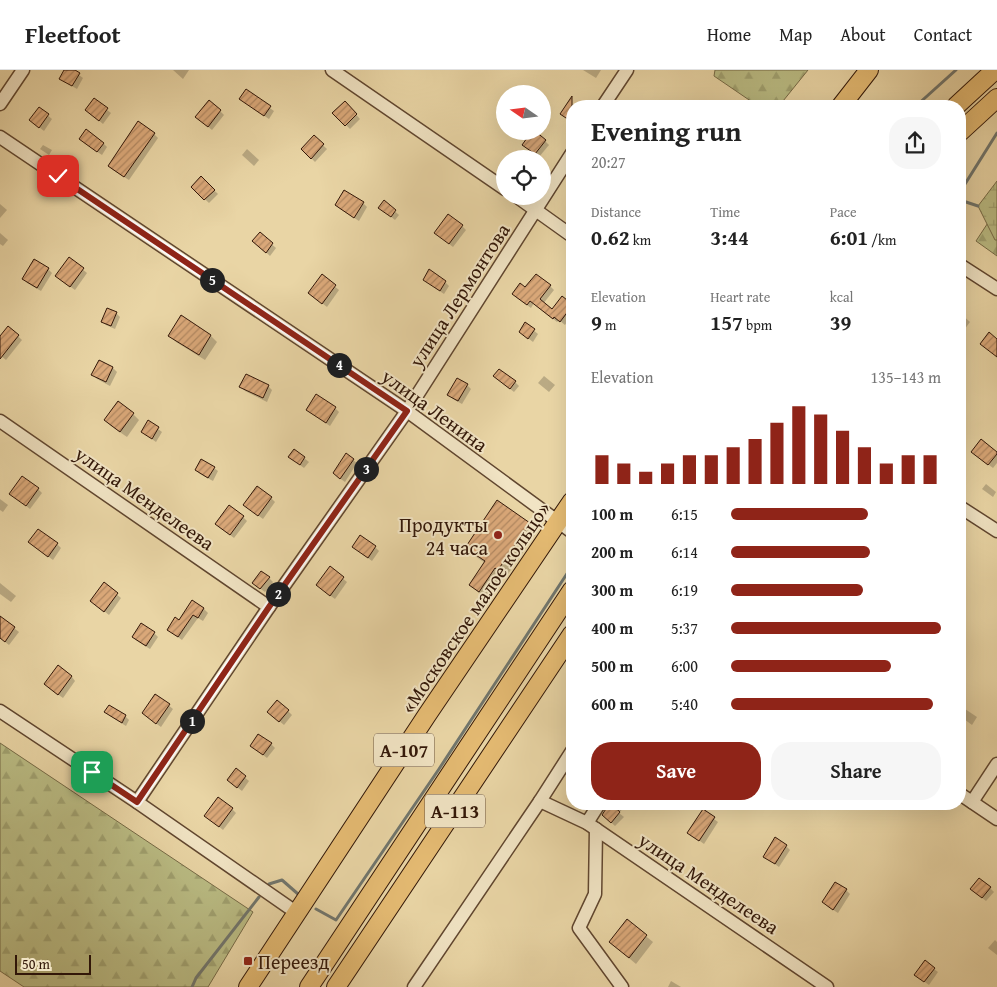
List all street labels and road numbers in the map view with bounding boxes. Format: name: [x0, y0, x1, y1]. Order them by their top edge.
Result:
street label: улица Лермонтова: [401, 217, 517, 374]
street label: улица Ленина: [375, 361, 495, 459]
street label: улица Менделеева: [69, 438, 221, 557]
street label: «Московское малое кольцо»: [393, 495, 557, 719]
road number: А-107: [374, 734, 434, 766]
road number: А-113: [425, 794, 485, 828]
street label: улица Менделеева: [632, 824, 786, 941]

